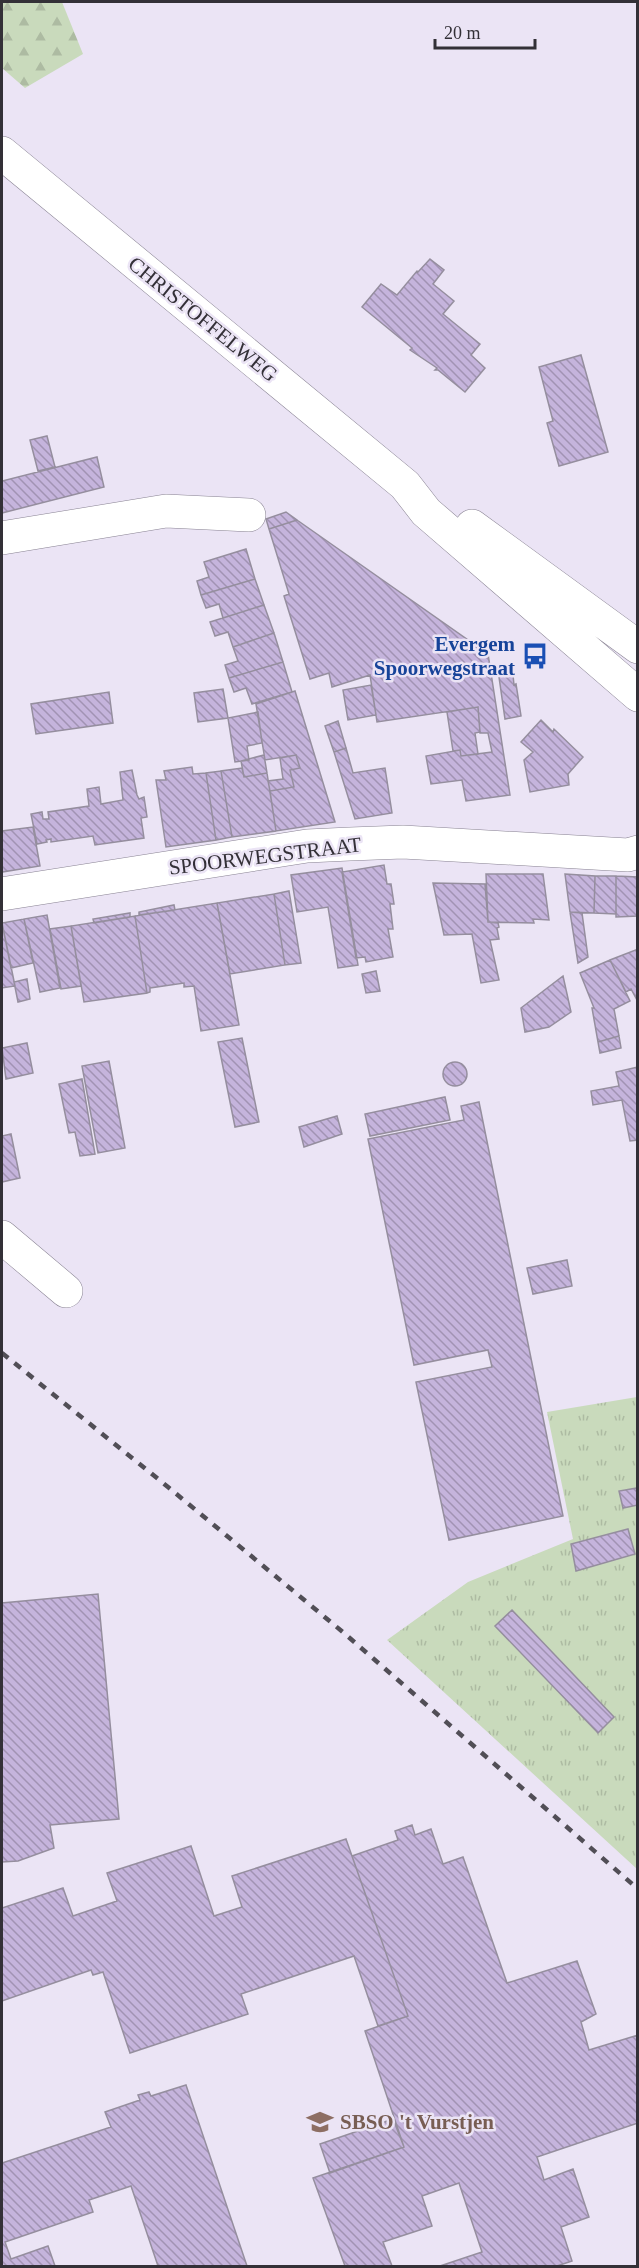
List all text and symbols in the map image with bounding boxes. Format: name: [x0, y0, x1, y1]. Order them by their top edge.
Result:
scale bar: [435, 12, 536, 50]
text: 20 m: [444, 23, 481, 43]
street label: CHRISTOFFELWEG: [124, 252, 282, 386]
place label: Evergem Spoorwegstraat: [374, 632, 516, 680]
bus stop icon: Evergem Spoorwegstraat: [520, 641, 550, 671]
street label: SPOORWEGSTRAAT: [167, 832, 363, 880]
school or university icon: SBSO 't Vurstjen: [305, 2107, 335, 2137]
place label: SBSO 't Vurstjen: [340, 2110, 494, 2134]

